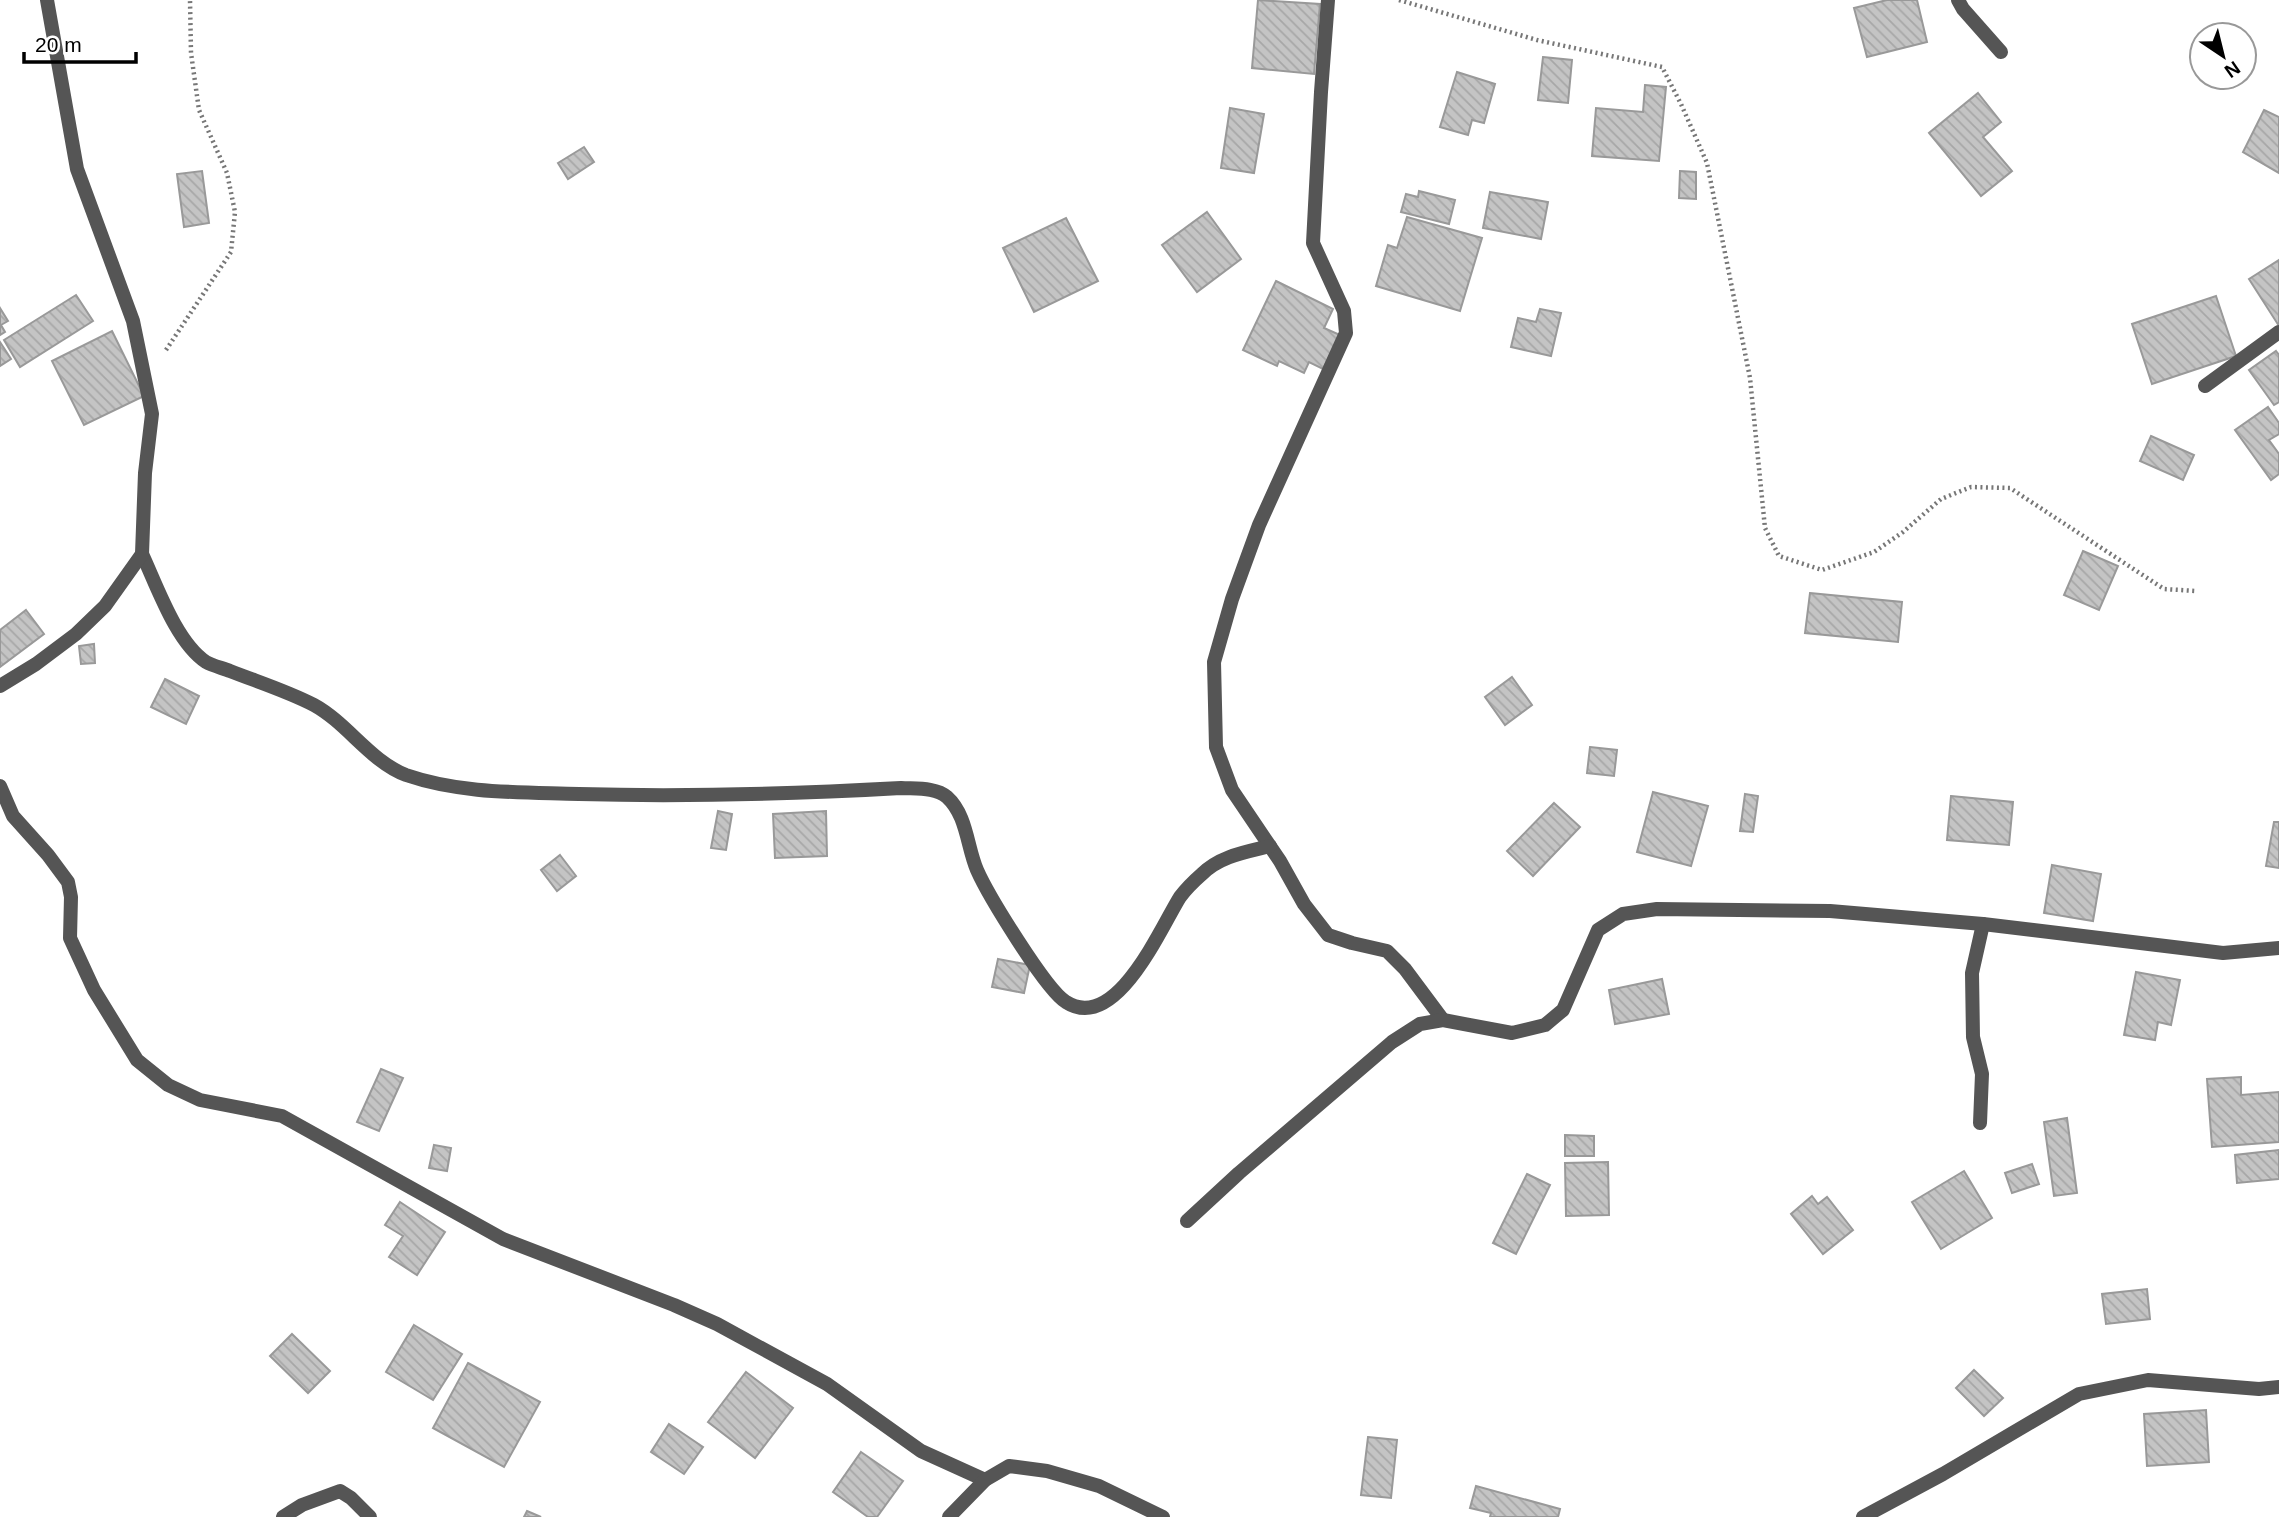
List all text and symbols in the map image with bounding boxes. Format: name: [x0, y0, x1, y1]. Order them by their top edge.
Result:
scale bar: [24, 21, 136, 65]
north arrow: [2188, 21, 2258, 91]
text: 20 m: [35, 33, 82, 56]
text: N: [2221, 57, 2244, 82]

